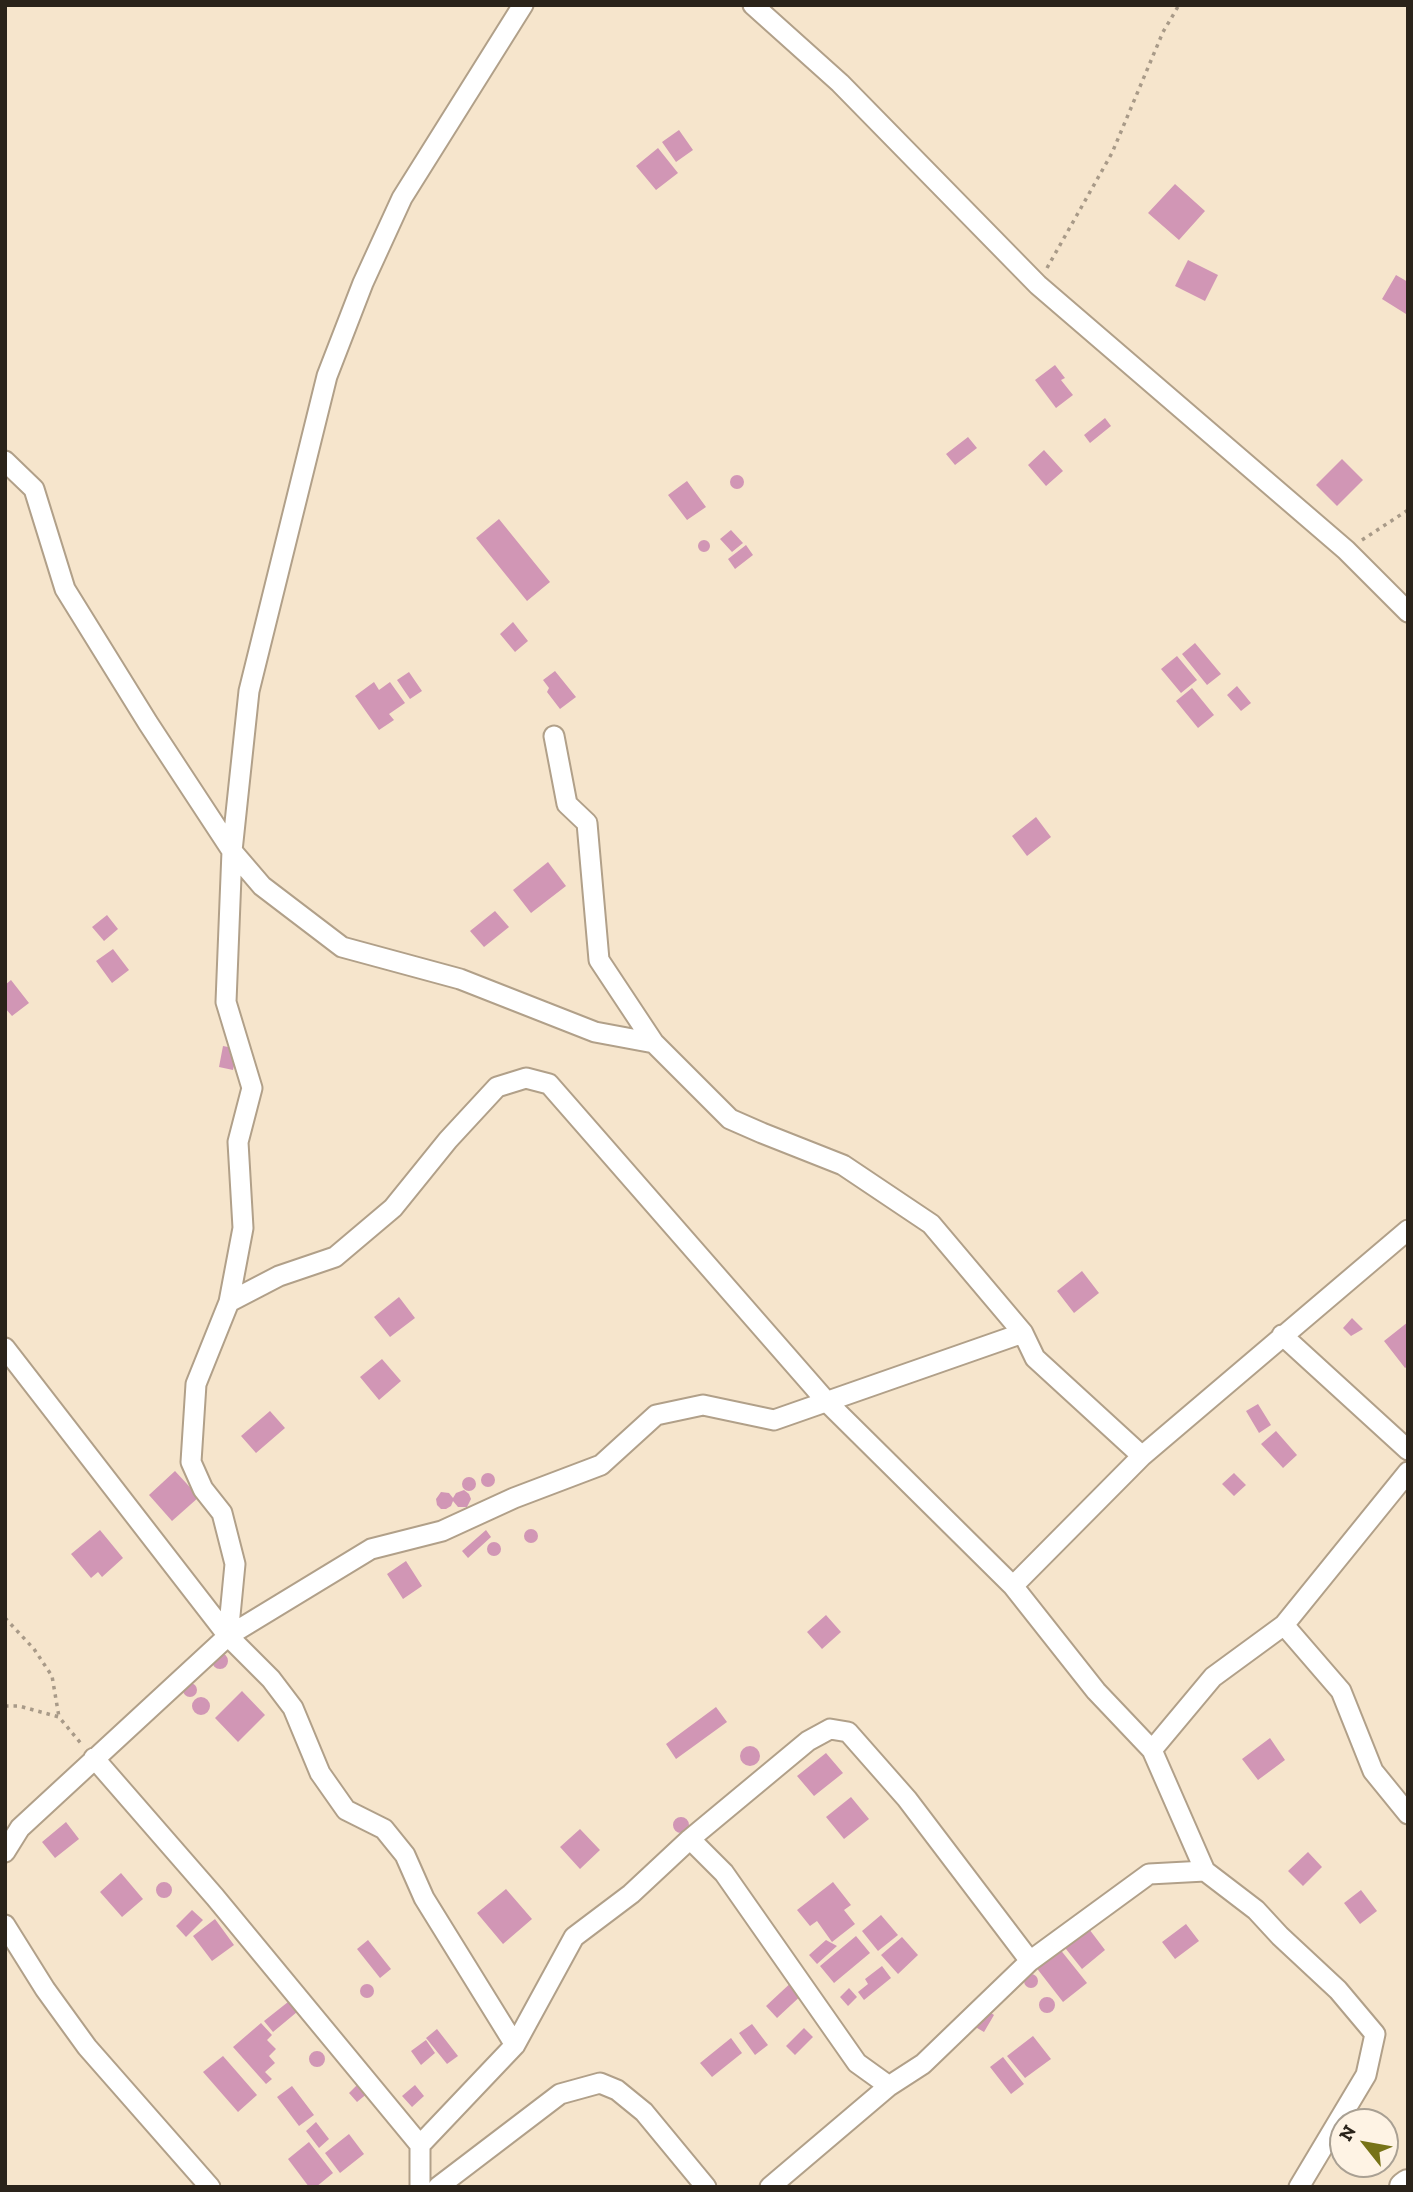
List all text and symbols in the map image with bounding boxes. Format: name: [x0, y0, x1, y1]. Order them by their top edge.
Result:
north arrow: [1329, 2108, 1399, 2178]
text: N: [1334, 2121, 1361, 2145]

